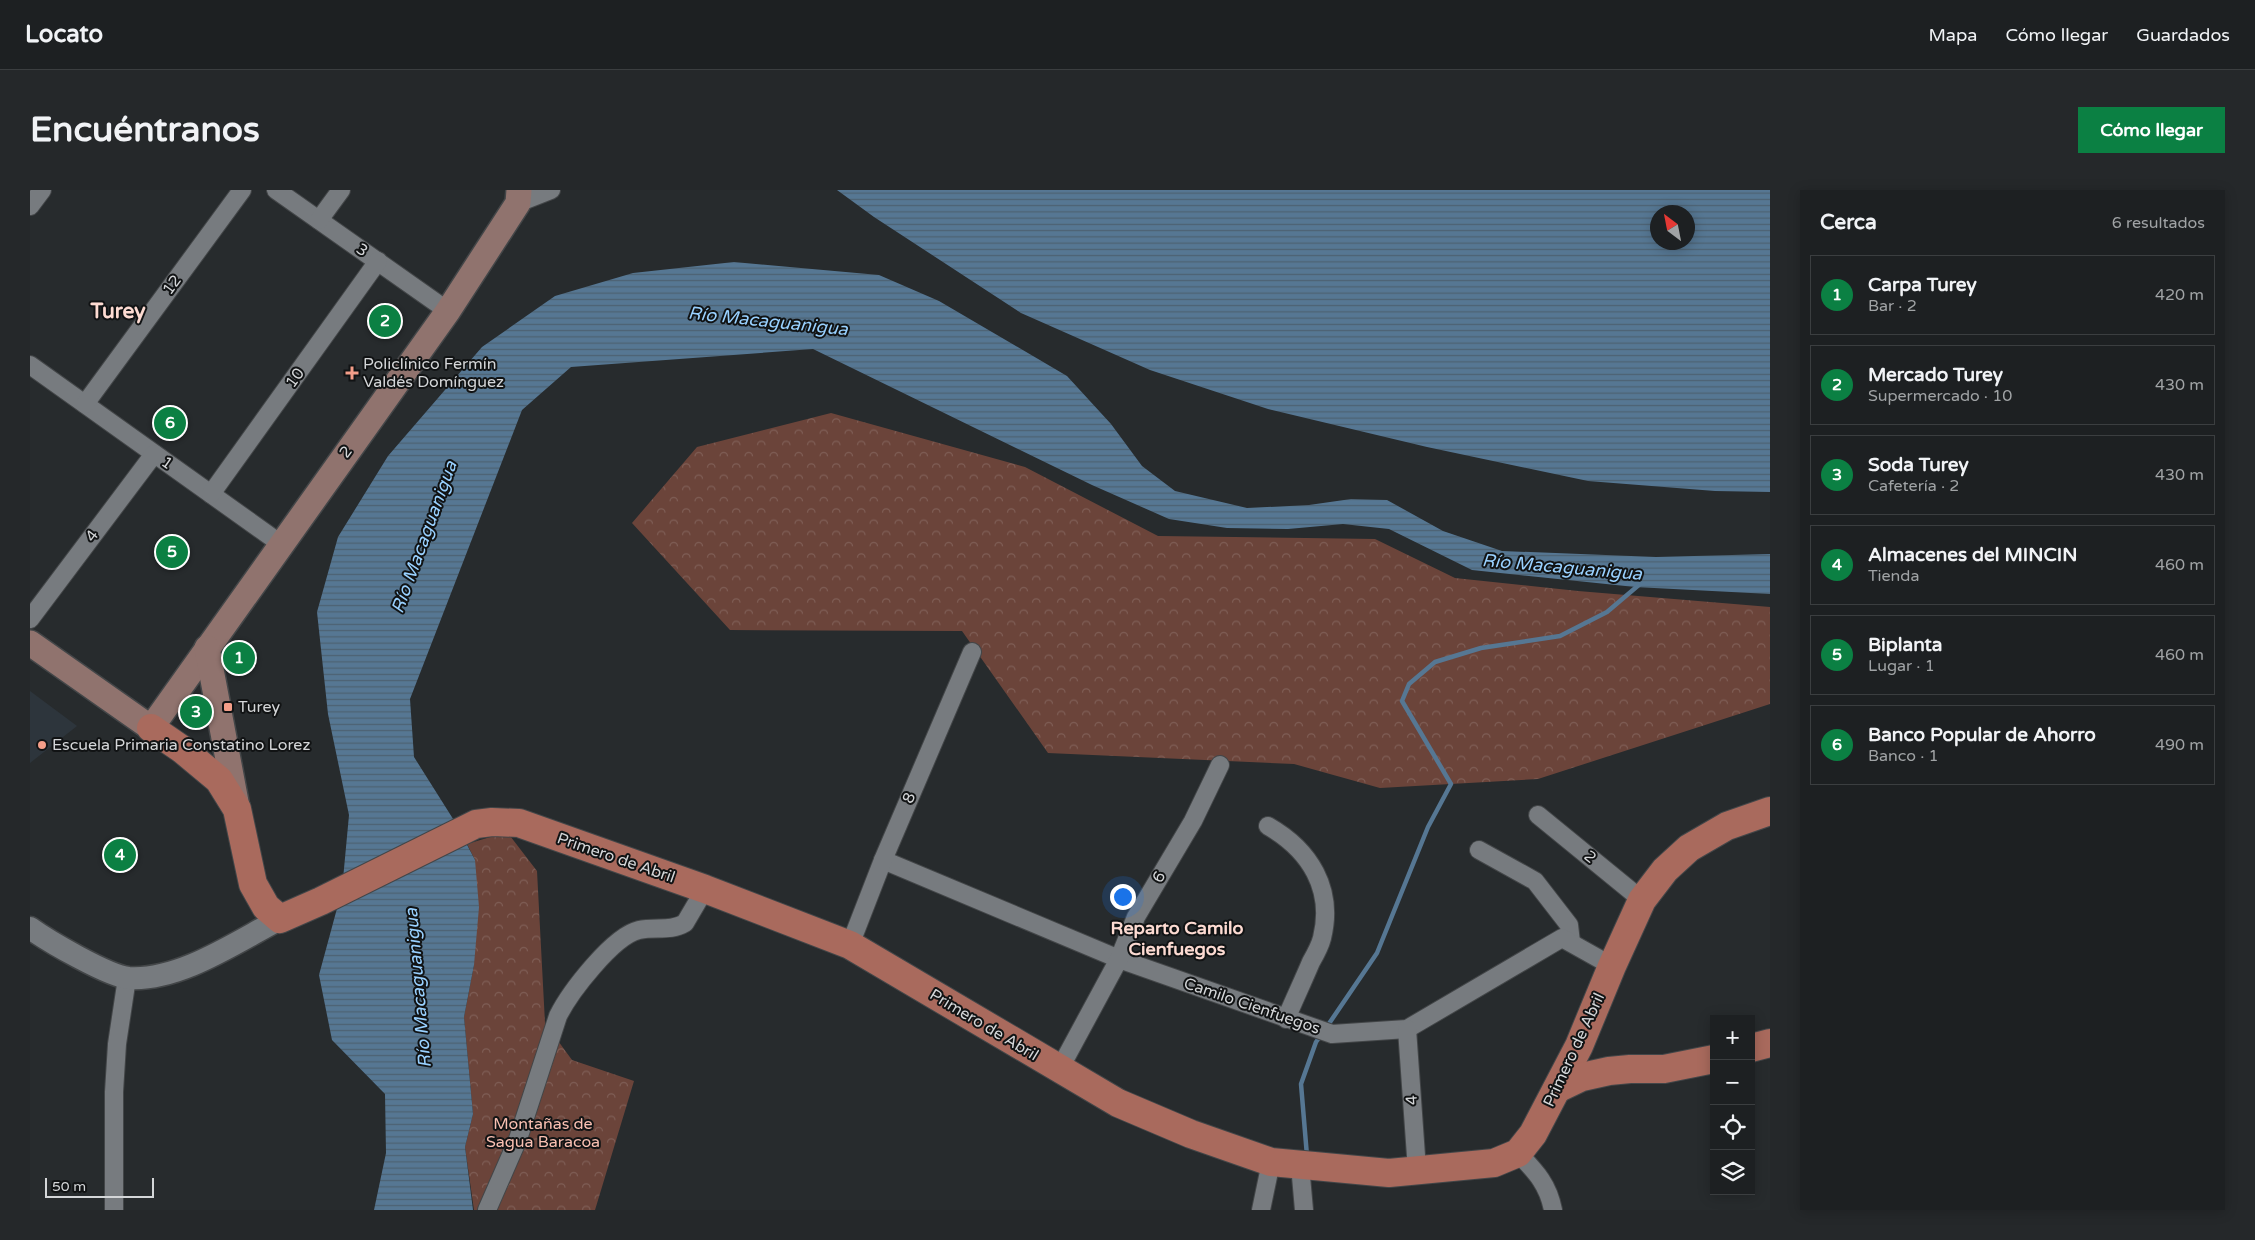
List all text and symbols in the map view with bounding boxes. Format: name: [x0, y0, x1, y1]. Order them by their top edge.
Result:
text: Locato: [25, 20, 103, 49]
text: Mapa: [1928, 24, 1977, 46]
text: Cómo llegar: [2005, 24, 2108, 46]
text: Guardados: [2136, 24, 2230, 46]
button: Cómo llegar: [2078, 107, 2225, 153]
text: Encuéntranos: [30, 109, 260, 151]
north arrow: [1650, 205, 1695, 250]
text: Cerca: [1820, 210, 1877, 235]
text: 6 resultados: [2112, 213, 2205, 233]
street label: 3: [352, 239, 372, 261]
street label: 12: [158, 271, 186, 299]
text: Carpa Turey: [1868, 274, 1977, 296]
text: 1: [1832, 285, 1842, 305]
text: 420 m: [2155, 285, 2204, 305]
text: Bar · 2: [1868, 296, 1917, 316]
district label: Turey: [89, 299, 146, 324]
pin: 2: [369, 302, 401, 340]
water label: Río Macaguanigua: [687, 302, 850, 340]
place label: Policlínico Fermín Valdés Domínguez: [363, 354, 504, 392]
street label: 10: [281, 364, 309, 392]
text: Mercado Turey: [1868, 364, 2003, 386]
marker: Policlínico Fermín Valdés Domínguez: [345, 366, 359, 380]
text: 2: [1832, 375, 1842, 395]
text: 430 m: [2155, 375, 2204, 395]
text: Supermercado · 10: [1868, 386, 2012, 406]
pin: 6: [154, 404, 186, 442]
street label: 2: [335, 442, 357, 462]
street label: 1: [157, 452, 177, 474]
text: Soda Turey: [1868, 454, 1969, 476]
water label: Río Macaguanigua: [386, 457, 462, 616]
text: 3: [1832, 465, 1842, 485]
text: 430 m: [2155, 465, 2204, 485]
text: Cafetería · 2: [1868, 476, 1959, 496]
street label: 4: [81, 526, 103, 546]
pin: 5: [156, 533, 188, 571]
text: Almacenes del MINCIN: [1868, 544, 2077, 566]
water label: Río Macaguanigua: [1481, 549, 1644, 585]
text: 4: [1832, 555, 1842, 575]
text: 460 m: [2155, 555, 2204, 575]
text: Tienda: [1868, 566, 1919, 586]
text: Biplanta: [1868, 634, 1942, 656]
pin: 1: [223, 639, 255, 677]
text: 5: [1832, 645, 1842, 665]
text: 460 m: [2155, 645, 2204, 665]
text: Lugar · 1: [1868, 656, 1935, 676]
pin: 3: [180, 693, 212, 731]
place label: Turey: [238, 697, 280, 717]
marker: Turey: [222, 701, 234, 713]
text: Banco Popular de Ahorro: [1868, 724, 2096, 746]
place label: Escuela Primaria Constatino Lorez: [52, 735, 310, 755]
text: 6: [1832, 735, 1842, 755]
text: 490 m: [2155, 735, 2204, 755]
marker: Escuela Primaria Constatino Lorez: [36, 739, 48, 751]
text: Banco · 1: [1868, 746, 1939, 766]
street label: 8: [898, 789, 920, 807]
street label: Primero de Abril: [554, 828, 678, 888]
pin: 4: [104, 836, 136, 874]
street label: 2: [1580, 846, 1600, 868]
street label: 6: [1148, 868, 1170, 886]
your location: [1110, 884, 1136, 910]
water label: Río Macaguanigua: [400, 906, 436, 1069]
district label: Reparto Camilo Cienfuegos: [1111, 917, 1243, 960]
street label: Camilo Cienfuegos: [1181, 973, 1323, 1039]
street label: Primero de Abril: [926, 985, 1042, 1065]
street label: Primero de Abril: [1539, 990, 1609, 1110]
map controls: [1710, 1015, 1755, 1195]
button: +: [1710, 1015, 1755, 1060]
button: −: [1710, 1060, 1755, 1105]
street label: 4: [1402, 1094, 1422, 1106]
button: locate: [1710, 1105, 1755, 1150]
park label: Montañas de Sagua Baracoa: [486, 1114, 600, 1152]
button: layers: [1710, 1150, 1755, 1195]
scale bar: [45, 1175, 154, 1198]
text: 50 m: [52, 1178, 86, 1195]

